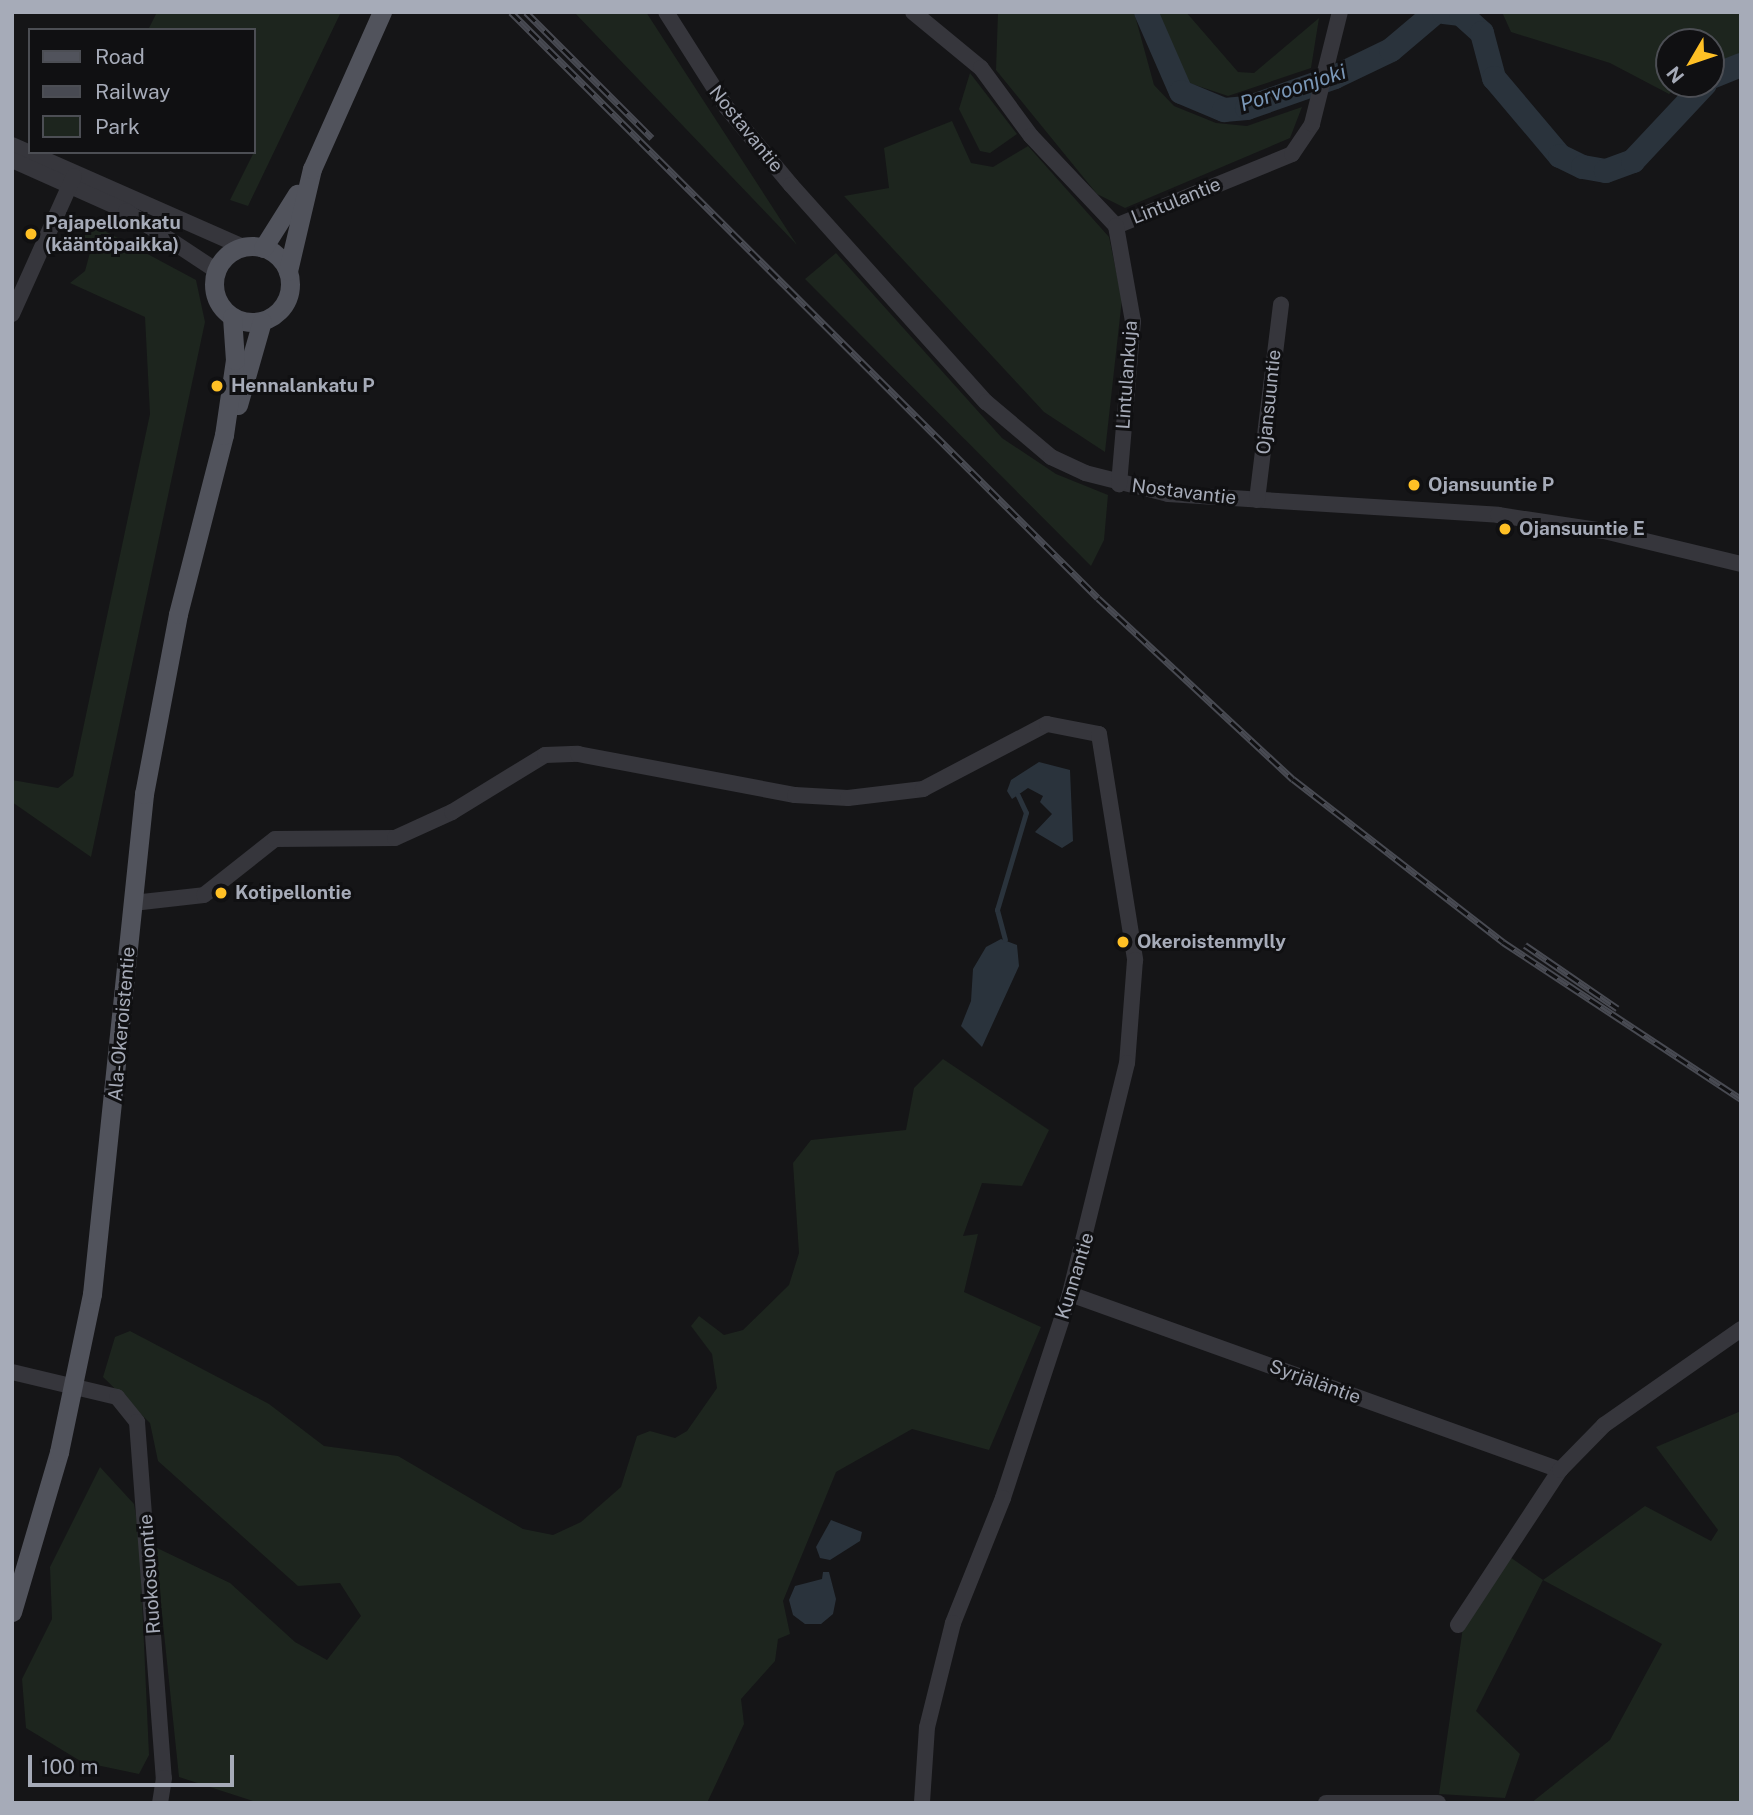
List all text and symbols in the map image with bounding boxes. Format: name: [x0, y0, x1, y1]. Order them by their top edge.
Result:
legend: [28, 28, 256, 154]
north arrow: [1655, 28, 1725, 98]
text: Road: [95, 44, 145, 69]
water label: Porvoonjoki: [1237, 59, 1349, 117]
text: N: [1662, 62, 1688, 88]
text: Railway: [95, 79, 171, 104]
street label: Nostavantie: [704, 81, 788, 177]
text: Park: [95, 114, 140, 139]
street label: Lintulantie: [1128, 173, 1224, 229]
place label: Pajapellonkatu (kääntöpaikka): [45, 212, 181, 256]
marker: Pajapellonkatu (kääntöpaikka): [23, 226, 39, 242]
street label: Lintulankuja: [1112, 320, 1142, 430]
street label: Ojansuuntie: [1252, 348, 1286, 456]
place label: Hennalankatu P: [231, 375, 375, 397]
marker: Hennalankatu P: [209, 378, 225, 394]
street label: Nostavantie: [1130, 474, 1238, 510]
place label: Ojansuuntie P: [1428, 474, 1554, 496]
marker: Ojansuuntie P: [1406, 477, 1422, 493]
place label: Ojansuuntie E: [1519, 518, 1645, 540]
marker: Ojansuuntie E: [1497, 521, 1513, 537]
place label: Kotipellontie: [235, 882, 352, 904]
marker: Kotipellontie: [213, 885, 229, 901]
place label: Okeroistenmylly: [1137, 931, 1286, 953]
marker: Okeroistenmylly: [1115, 934, 1131, 950]
street label: Ala-Okeroistentie: [104, 946, 140, 1102]
street label: Kunnantie: [1051, 1230, 1099, 1322]
street label: Syrjäläntie: [1266, 1355, 1364, 1409]
street label: Ruokosuontie: [134, 1513, 166, 1635]
scale bar: [32, 1742, 238, 1786]
text: 100 m: [41, 1754, 98, 1779]

